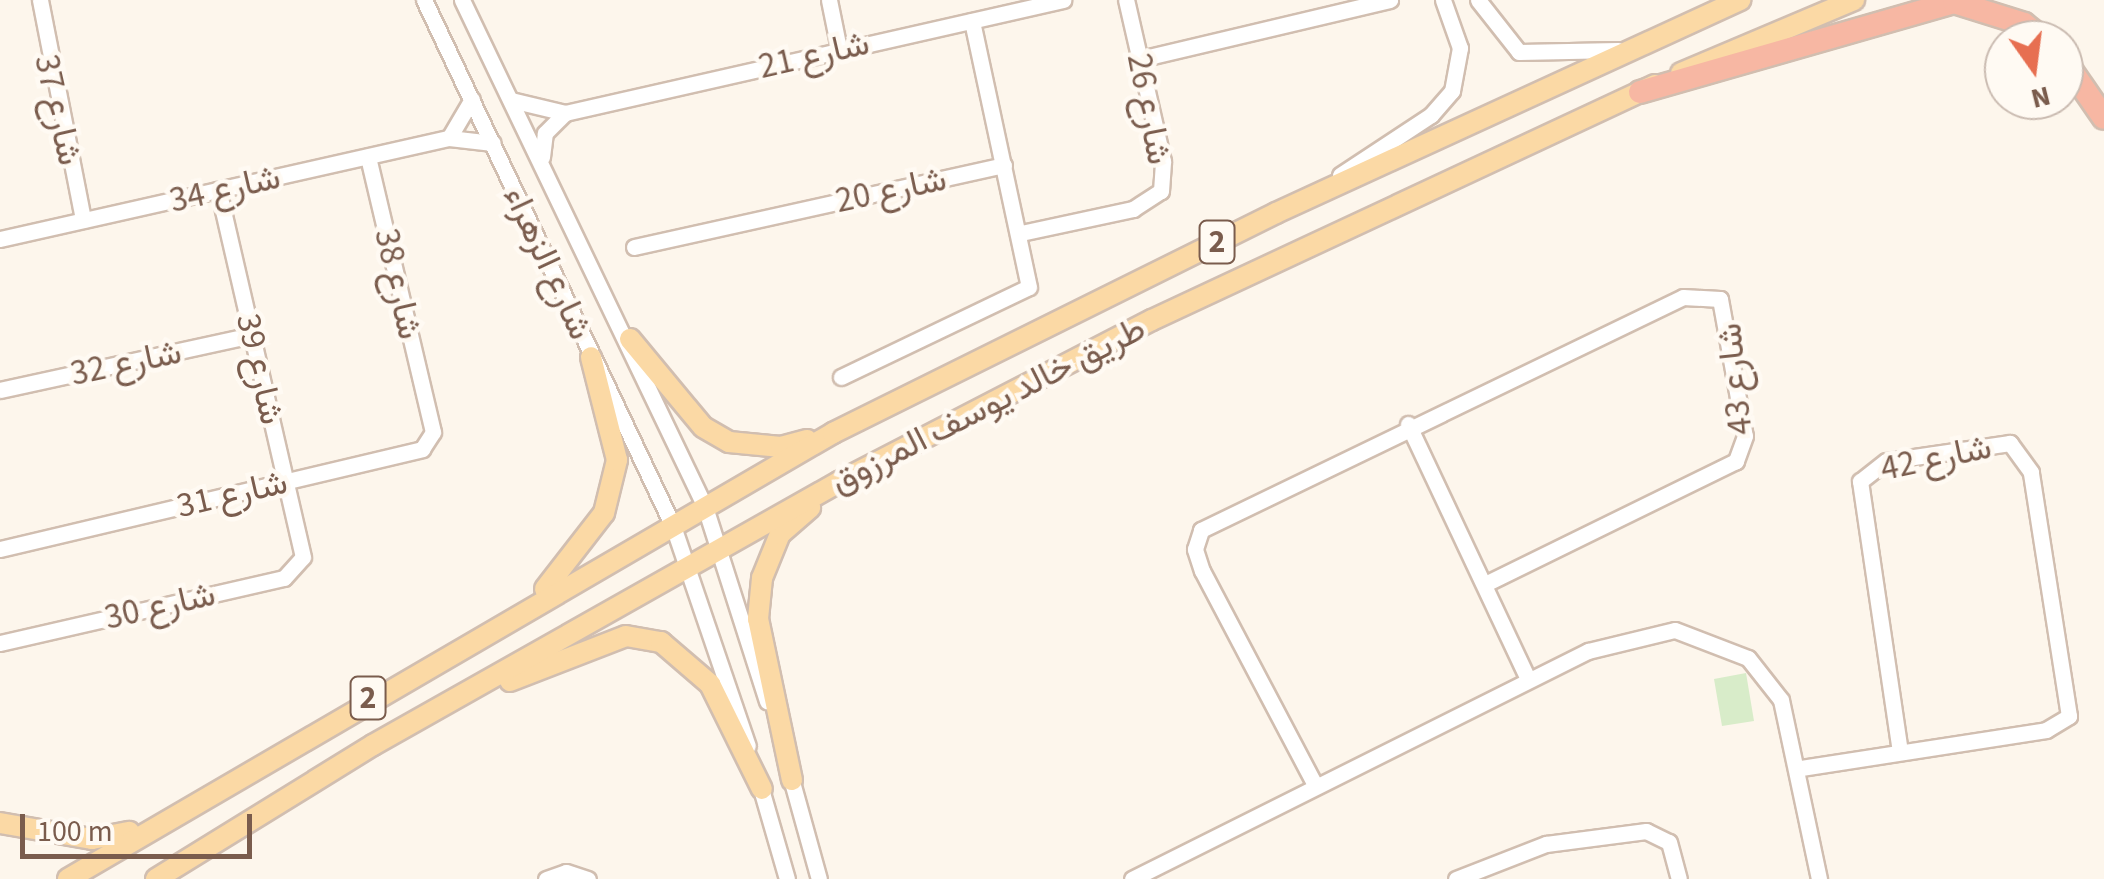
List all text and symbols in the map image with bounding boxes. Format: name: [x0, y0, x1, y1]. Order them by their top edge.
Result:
north arrow: [1984, 20, 2084, 120]
street label: شارع 21: [755, 22, 873, 88]
street label: شارع 26: [1118, 50, 1180, 168]
street label: شارع 37: [25, 51, 91, 169]
text: N: [2027, 76, 2055, 119]
street label: شارع 34: [166, 156, 284, 222]
street label: شارع 20: [832, 158, 950, 222]
street label: شارع الزهراء: [494, 180, 602, 346]
road number: 2: [1197, 215, 1237, 269]
street label: شارع 38: [365, 225, 431, 343]
street label: طريق خالد يوسف المرزوق: [824, 307, 1152, 503]
street label: شارع 39: [227, 310, 293, 428]
street label: شارع 43: [1708, 321, 1762, 437]
street label: شارع 32: [67, 331, 185, 395]
street label: شارع 42: [1877, 426, 1995, 490]
street label: شارع 31: [173, 461, 291, 527]
street label: شارع 30: [101, 573, 219, 639]
road number: 2: [348, 671, 388, 725]
scale bar: [25, 794, 258, 856]
text: 100 m: [37, 810, 113, 853]

